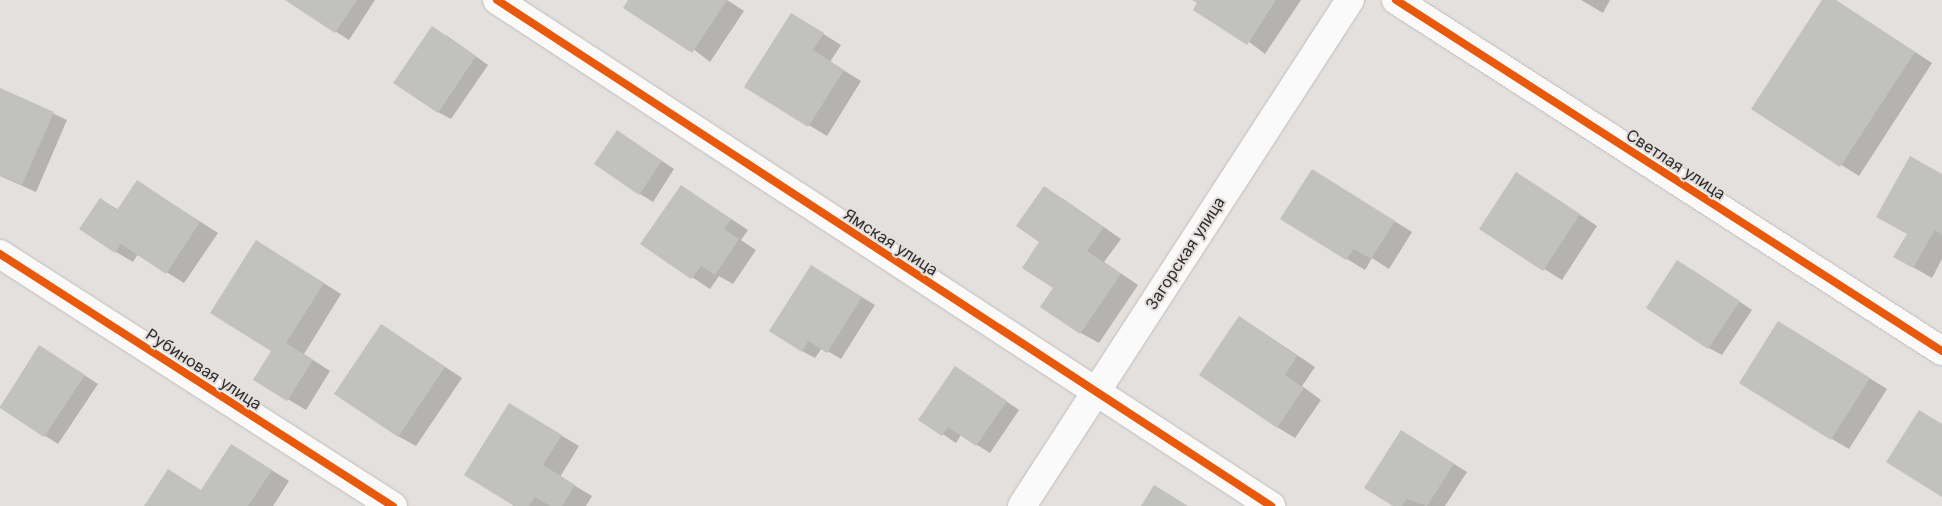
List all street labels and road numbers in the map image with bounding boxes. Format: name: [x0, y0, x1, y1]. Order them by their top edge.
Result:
street label: Светлая улица: [1623, 125, 1729, 203]
street label: Загорская улица: [1141, 193, 1229, 313]
street label: Ямская улица: [840, 204, 942, 280]
street label: Рубиновая улица: [143, 324, 265, 414]

